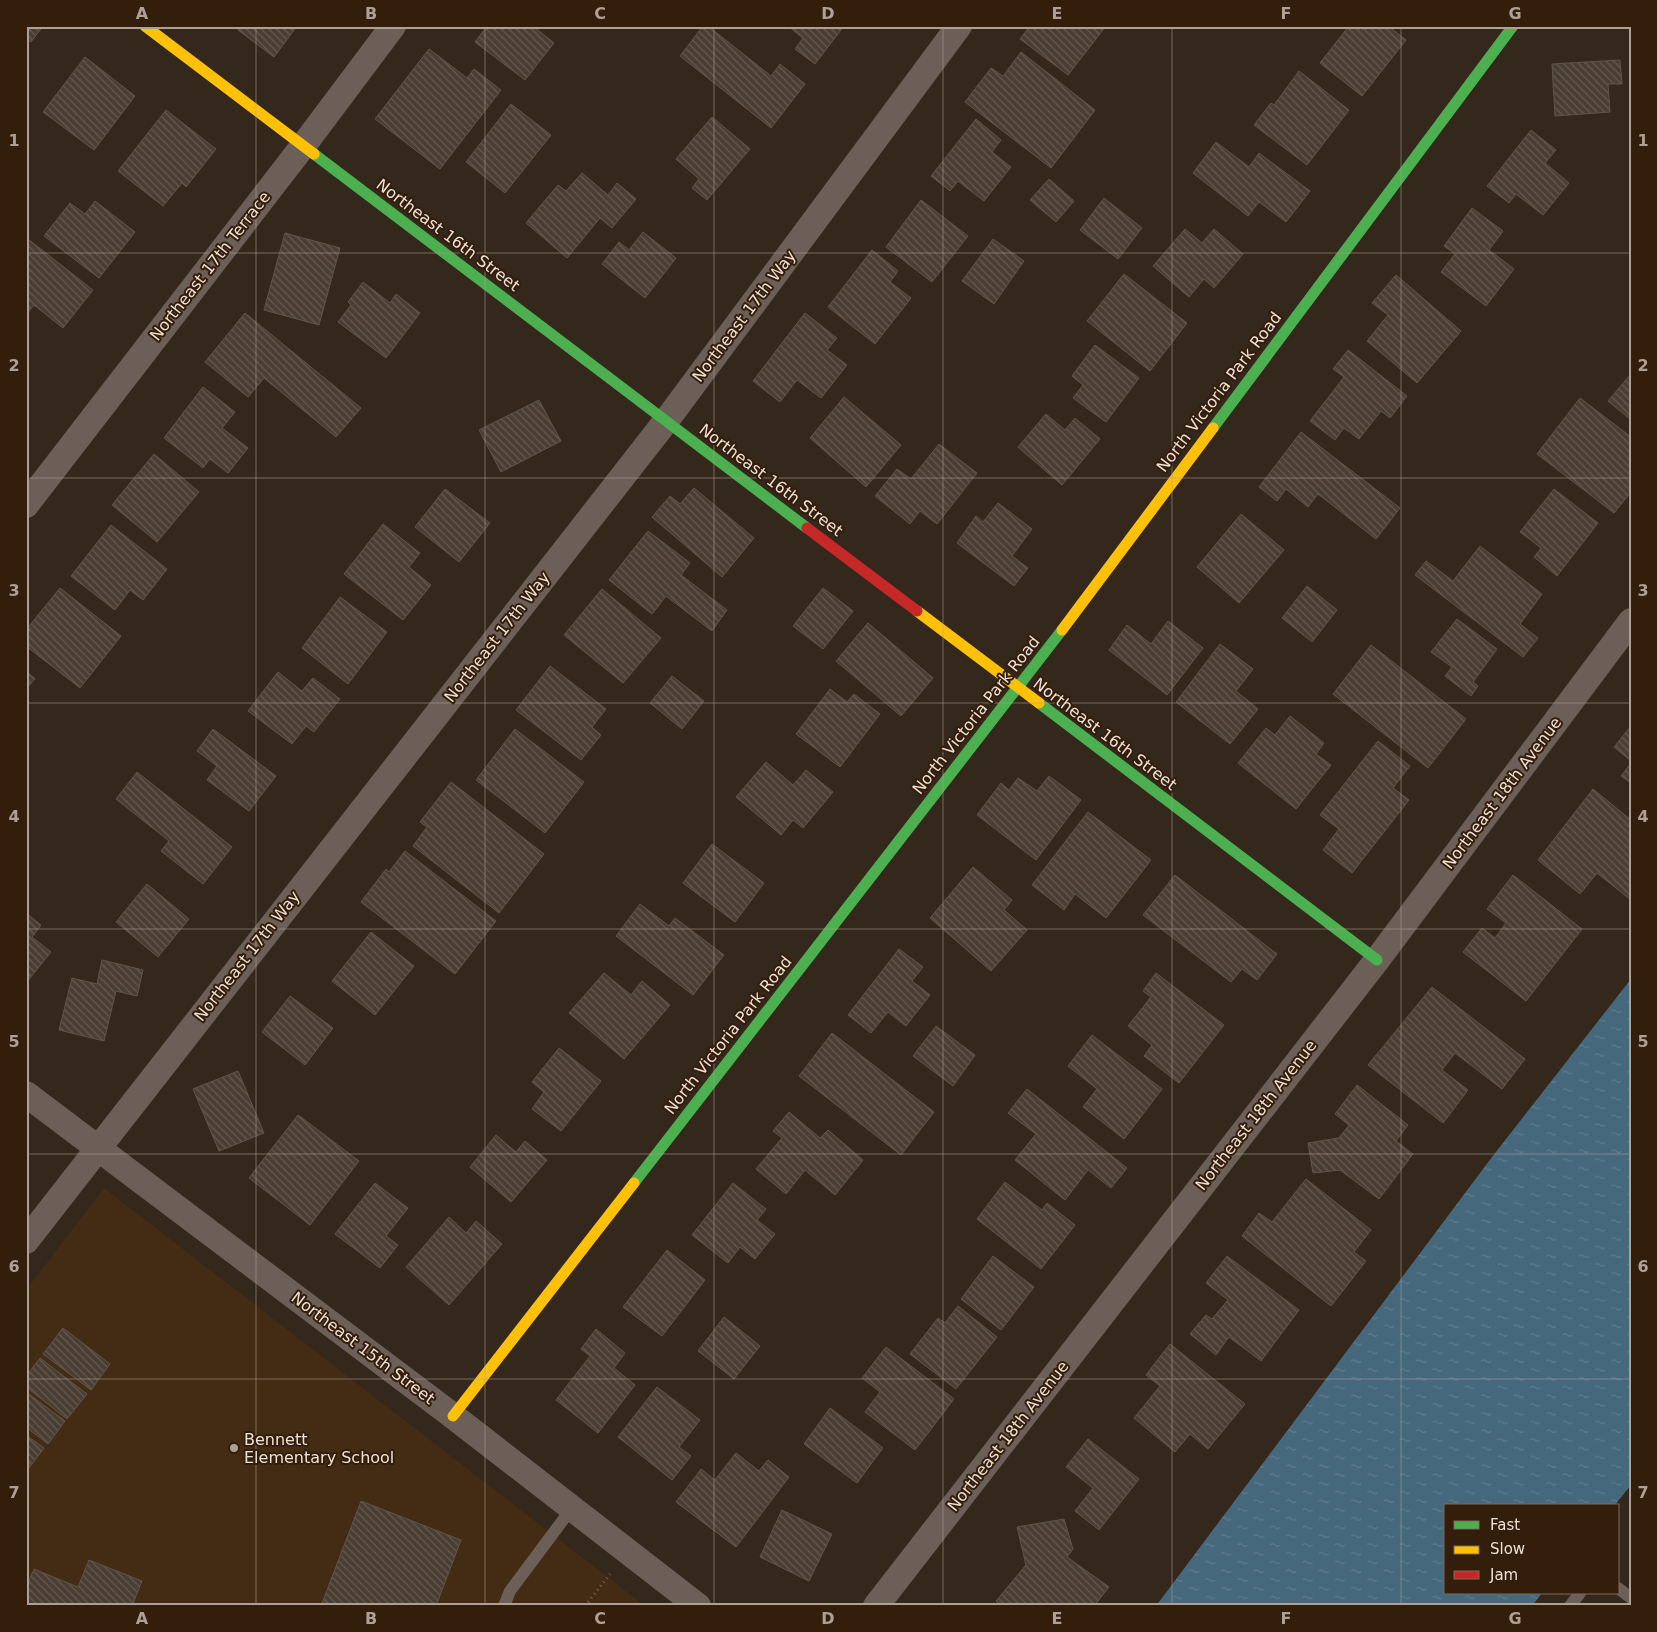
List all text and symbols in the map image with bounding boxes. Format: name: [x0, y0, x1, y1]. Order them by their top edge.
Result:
text: A: [136, 4, 149, 23]
text: B: [365, 4, 377, 23]
text: C: [594, 4, 606, 23]
text: D: [821, 4, 835, 23]
text: E: [1052, 4, 1062, 23]
text: F: [1281, 4, 1291, 23]
text: G: [1508, 4, 1522, 23]
text: 1: [8, 131, 20, 150]
text: 1: [1637, 131, 1649, 150]
street label: Northeast 16th Street: [373, 175, 523, 295]
street label: Northeast 17th Terrace: [146, 188, 274, 344]
street label: Northeast 17th Way: [688, 246, 800, 386]
street label: North Victoria Park Road: [1153, 308, 1285, 476]
text: 2: [8, 356, 20, 375]
text: 2: [1637, 356, 1649, 375]
street label: Northeast 16th Street: [696, 420, 846, 540]
street label: Northeast 17th Way: [440, 568, 554, 706]
text: 3: [8, 581, 20, 600]
text: 3: [1637, 581, 1649, 600]
street label: North Victoria Park Road: [908, 632, 1044, 798]
street label: Northeast 16th Street: [1030, 674, 1180, 794]
street label: Northeast 18th Avenue: [1439, 713, 1565, 873]
text: 4: [8, 807, 20, 826]
text: 4: [1637, 807, 1649, 826]
street label: Northeast 17th Way: [190, 887, 304, 1025]
street label: North Victoria Park Road: [660, 952, 796, 1118]
text: 5: [8, 1032, 20, 1051]
text: 5: [1637, 1032, 1649, 1051]
street label: Northeast 18th Avenue: [1191, 1036, 1321, 1194]
text: 6: [8, 1257, 20, 1276]
text: 6: [1637, 1257, 1649, 1276]
street label: Northeast 15th Street: [288, 1288, 438, 1408]
street label: Northeast 18th Avenue: [943, 1357, 1073, 1515]
place label: Bennett Elementary School: [244, 1430, 394, 1467]
marker: Bennett Elementary School: [228, 1442, 240, 1454]
text: 7: [8, 1483, 20, 1502]
text: 7: [1637, 1483, 1649, 1502]
legend: [1444, 1504, 1620, 1594]
text: Fast: [1490, 1516, 1520, 1534]
text: Slow: [1490, 1540, 1525, 1558]
text: Jam: [1489, 1566, 1518, 1584]
text: A: [136, 1609, 149, 1628]
text: B: [365, 1609, 377, 1628]
text: C: [594, 1609, 606, 1628]
text: D: [821, 1609, 835, 1628]
text: E: [1052, 1609, 1062, 1628]
text: F: [1281, 1609, 1291, 1628]
text: G: [1508, 1609, 1522, 1628]

